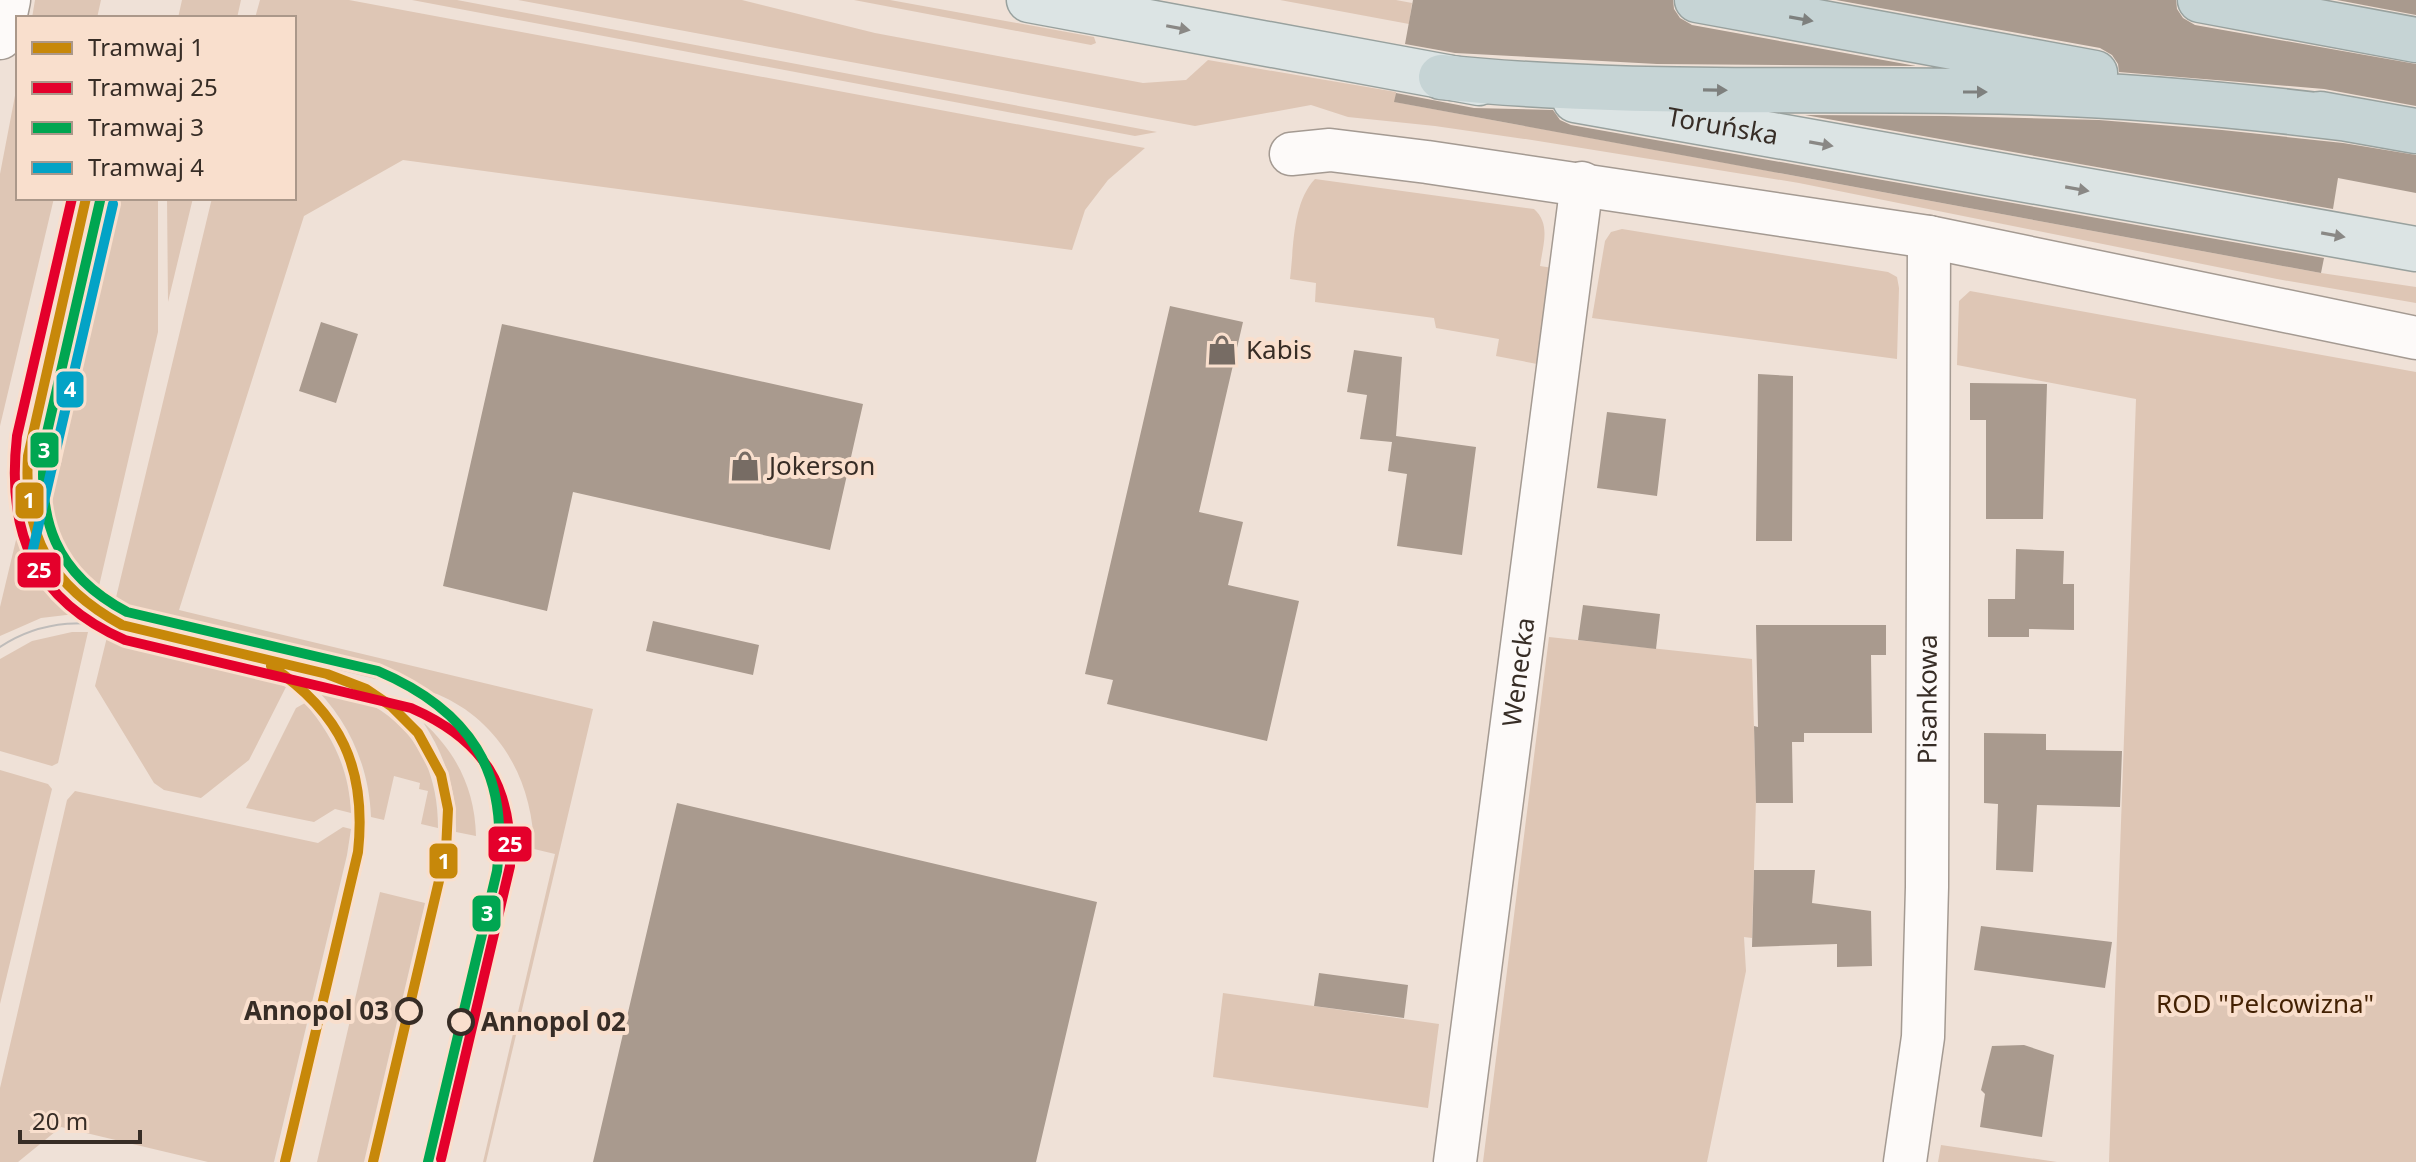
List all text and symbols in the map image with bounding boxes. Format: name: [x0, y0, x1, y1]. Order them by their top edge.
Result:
one-way arrow: [1789, 14, 1814, 26]
legend: [16, 16, 296, 200]
one-way arrow: [1166, 22, 1191, 34]
text: Tramwaj 1: [88, 30, 204, 63]
text: Tramwaj 25: [88, 70, 218, 103]
one-way arrow: [1703, 84, 1728, 96]
one-way arrow: [1963, 86, 1988, 98]
street label: Toruńska: [1664, 98, 1781, 153]
text: Tramwaj 3: [88, 110, 204, 143]
one-way arrow: [1809, 138, 1834, 151]
text: Tramwaj 4: [88, 150, 204, 183]
one-way arrow: [2065, 184, 2090, 196]
one-way arrow: [2321, 229, 2346, 241]
place label: Kabis: [1246, 331, 1312, 367]
shop icon: Kabis: [1205, 333, 1239, 367]
line badge: 4: [55, 370, 85, 409]
text: 4: [64, 373, 77, 403]
line badge: 3: [29, 431, 60, 469]
text: 3: [38, 434, 50, 464]
place label: Jokerson: [766, 447, 875, 483]
shop icon: Jokerson: [728, 449, 762, 483]
line badge: 1: [14, 481, 45, 520]
text: 1: [23, 484, 35, 514]
line badge: 25: [16, 551, 62, 589]
text: 25: [26, 554, 52, 584]
street label: Wenecka: [1493, 615, 1542, 729]
street label: Pisankowa: [1908, 634, 1945, 764]
line badge: 25: [487, 825, 533, 863]
text: 25: [497, 828, 523, 858]
line badge: 1: [428, 842, 459, 880]
text: 1: [438, 845, 450, 875]
line badge: 3: [471, 894, 502, 933]
text: 3: [481, 897, 493, 927]
park label: ROD "Pelcowizna": [2156, 985, 2374, 1021]
place label: Annopol 03: [244, 992, 389, 1028]
marker: Annopol 03: [396, 998, 422, 1024]
place label: Annopol 02: [481, 1003, 626, 1039]
marker: Annopol 02: [448, 1009, 474, 1035]
scale bar: [20, 1094, 140, 1144]
text: 20 m: [32, 1104, 88, 1137]

